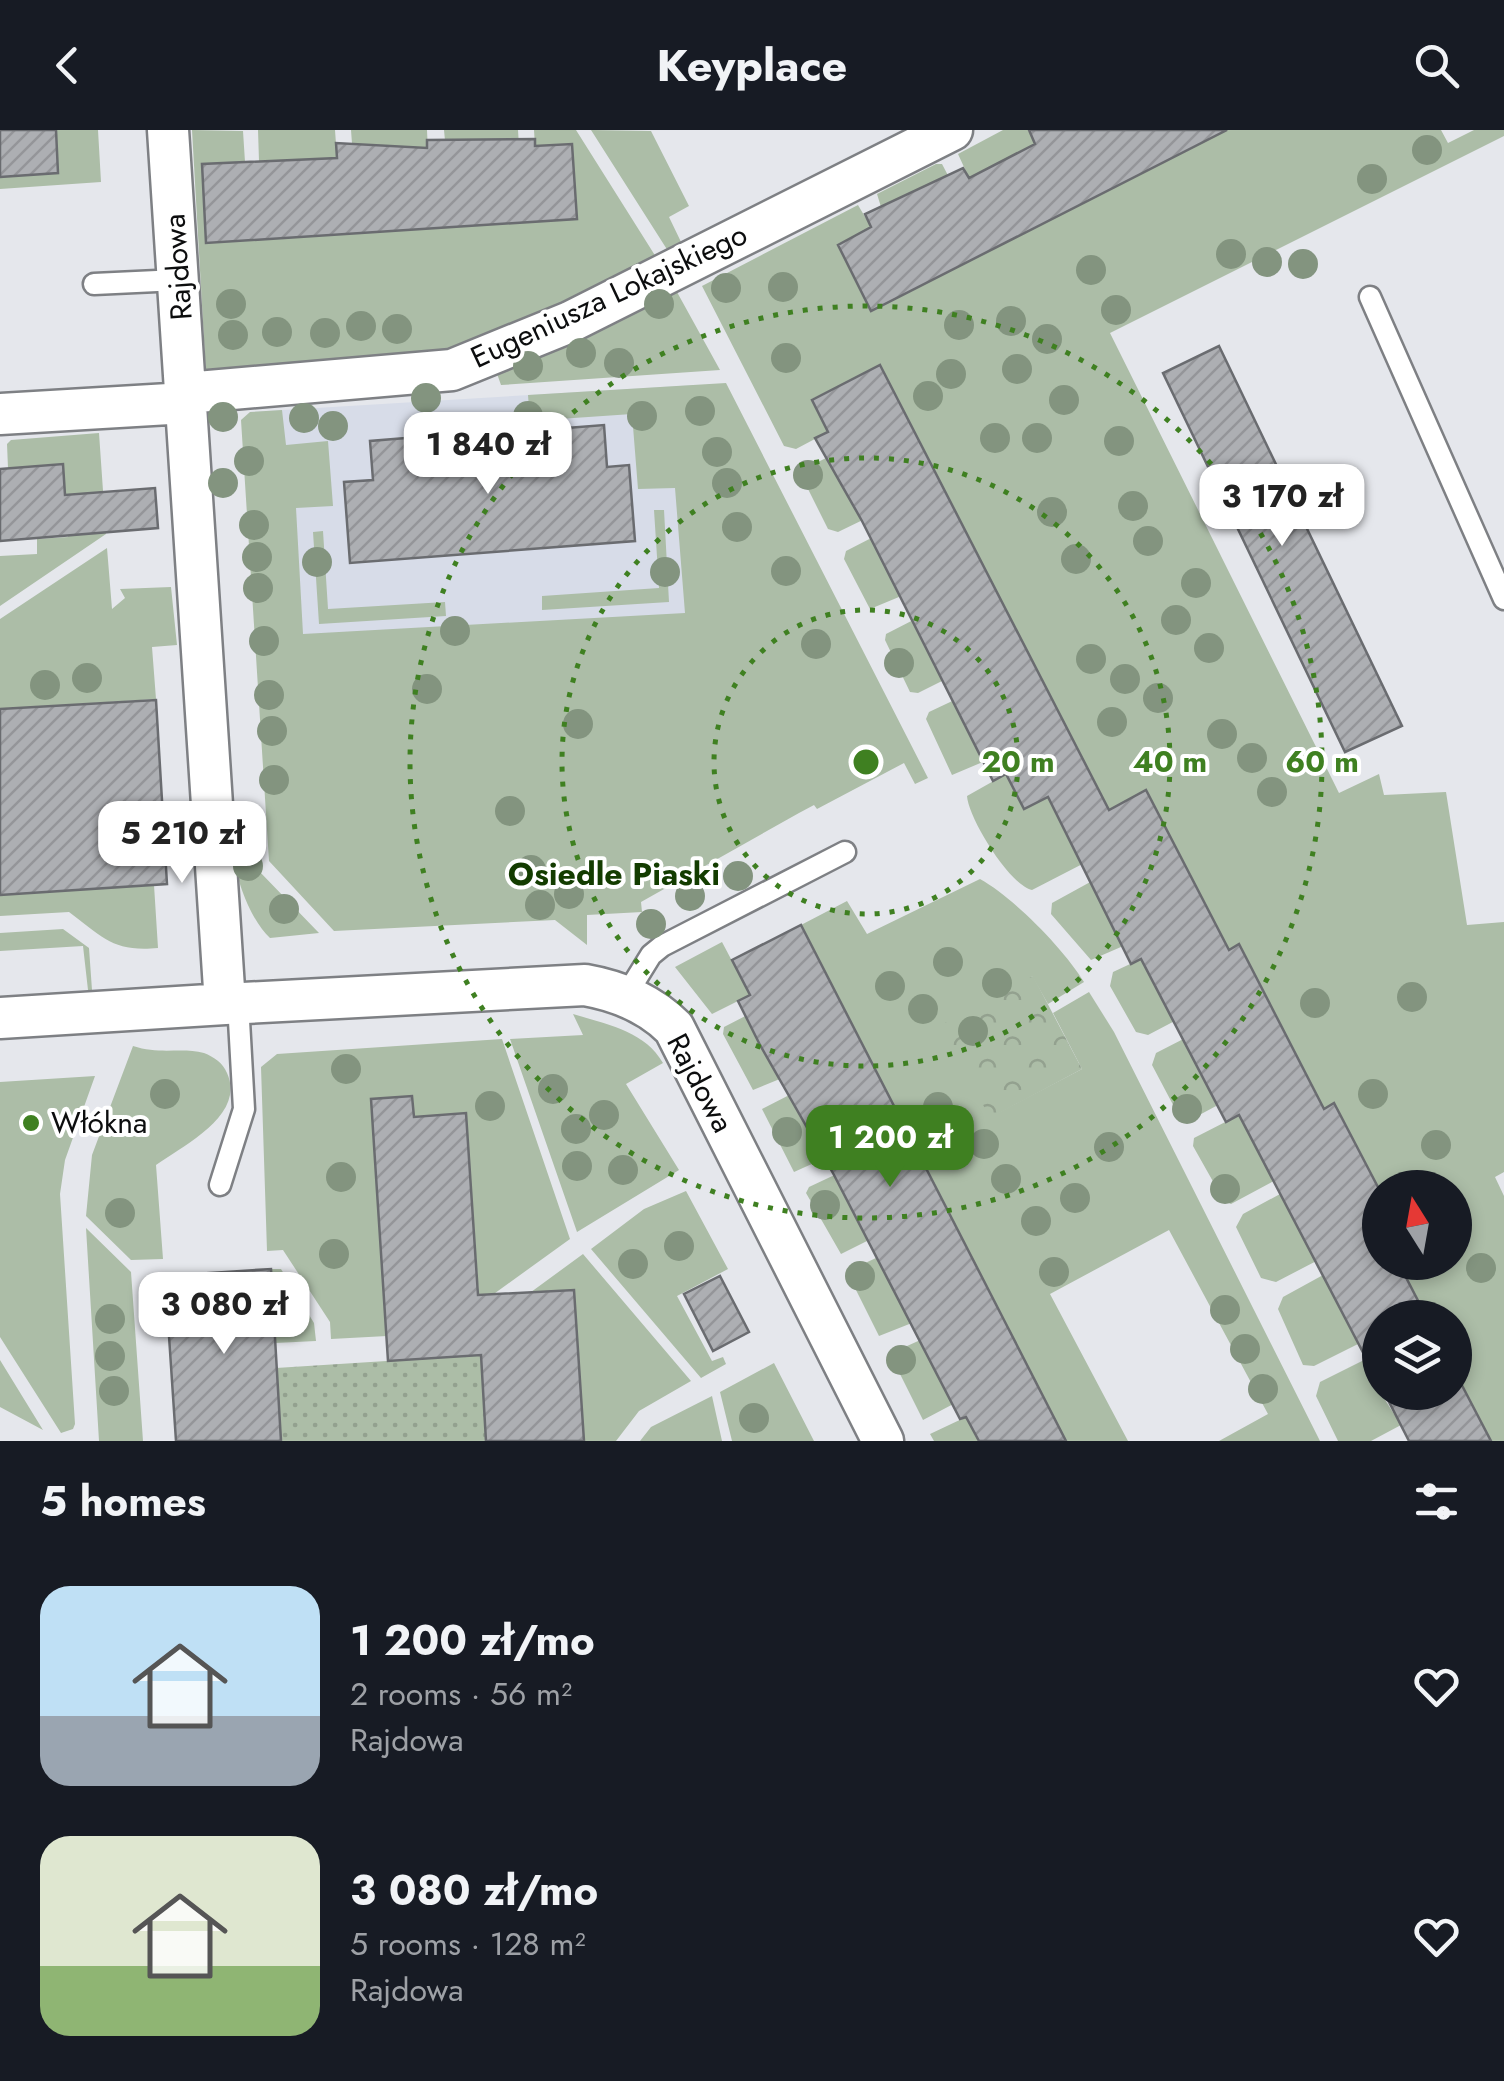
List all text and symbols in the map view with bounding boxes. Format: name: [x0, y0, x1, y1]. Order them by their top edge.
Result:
text: Keyplace: [657, 33, 847, 98]
icon: back: [40, 38, 95, 93]
icon: search: [1409, 38, 1464, 93]
street label: Rajdowa: [152, 212, 203, 322]
street label: Eugeniusza Lokajskiego: [464, 213, 754, 379]
pin: 1 840 zł: [385, 412, 591, 497]
text: 1 840 zł: [426, 421, 550, 467]
pin: 3 170 zł: [1179, 464, 1385, 549]
text: 3 170 zł: [1221, 473, 1343, 519]
text: 20 m: [981, 740, 1055, 783]
text: 40 m: [1133, 740, 1207, 783]
text: 60 m: [1285, 740, 1359, 783]
centre of rings: [848, 744, 884, 780]
pin: 5 210 zł: [79, 801, 285, 886]
text: 5 210 zł: [120, 810, 244, 856]
district label: Osiedle Piaski: [508, 851, 720, 897]
street label: Rajdowa: [656, 1026, 744, 1140]
place label: Włókna: [51, 1101, 147, 1144]
pin: 1 200 zł: [787, 1105, 993, 1190]
marker: Włókna: [20, 1112, 42, 1134]
text: 1 200 zł: [828, 1114, 952, 1160]
north arrow: [1362, 1170, 1472, 1280]
map controls: [1362, 1170, 1472, 1410]
pin: 3 080 zł: [121, 1272, 327, 1357]
text: 3 080 zł: [161, 1281, 287, 1327]
button: layers: [1362, 1300, 1472, 1410]
text: 5 homes: [40, 1471, 206, 1532]
icon: filters: [1409, 1474, 1464, 1529]
text: 1 200 zł/mo: [350, 1610, 595, 1671]
icon: home: [120, 1626, 240, 1746]
icon: heart: [1409, 1659, 1464, 1714]
text: 2 rooms · 56 m²: [350, 1671, 572, 1717]
text: Rajdowa: [350, 1717, 464, 1763]
text: 3 080 zł/mo: [350, 1860, 598, 1921]
icon: home: [120, 1876, 240, 1996]
icon: heart: [1409, 1909, 1464, 1964]
text: 5 rooms · 128 m²: [350, 1921, 585, 1967]
text: Rajdowa: [350, 1967, 464, 2013]

